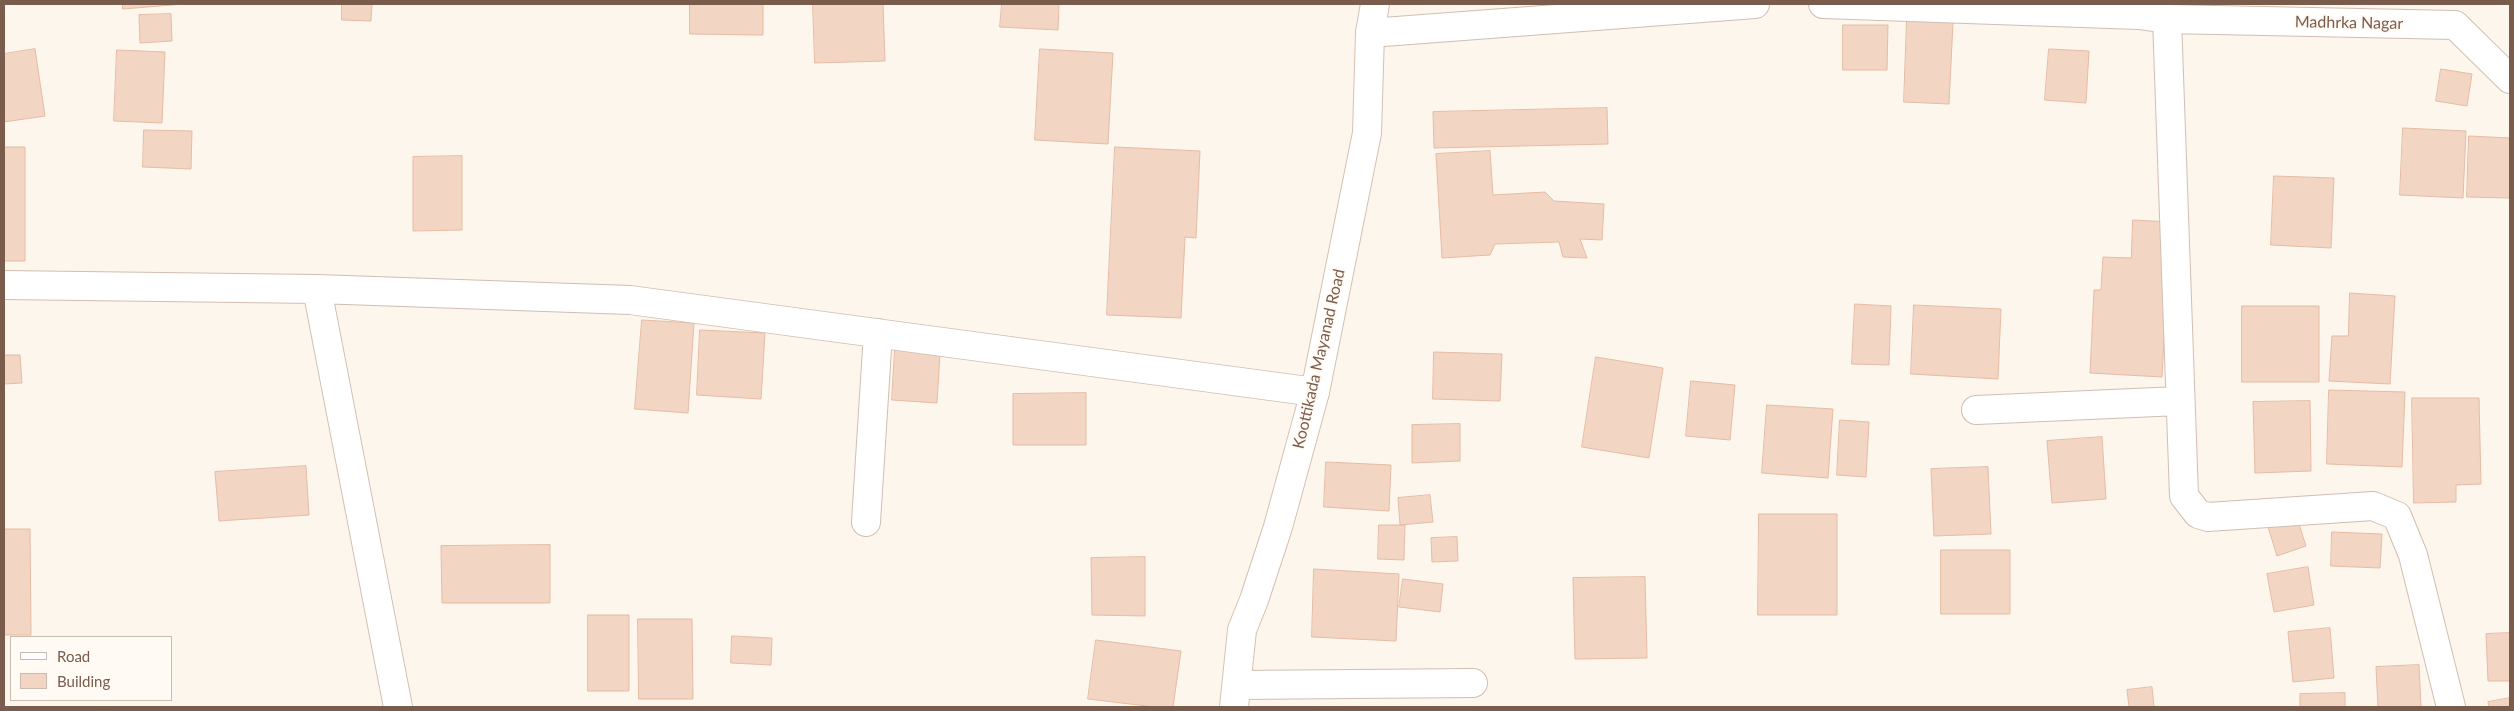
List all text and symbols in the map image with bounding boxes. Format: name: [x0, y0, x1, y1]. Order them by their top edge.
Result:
street label: Madhrka Nagar: [2295, 12, 2403, 34]
street label: Koottikada Mayanad Road: [1289, 267, 1349, 451]
legend: [10, 636, 172, 701]
text: Road: [57, 647, 90, 665]
text: Building: [57, 672, 110, 690]

